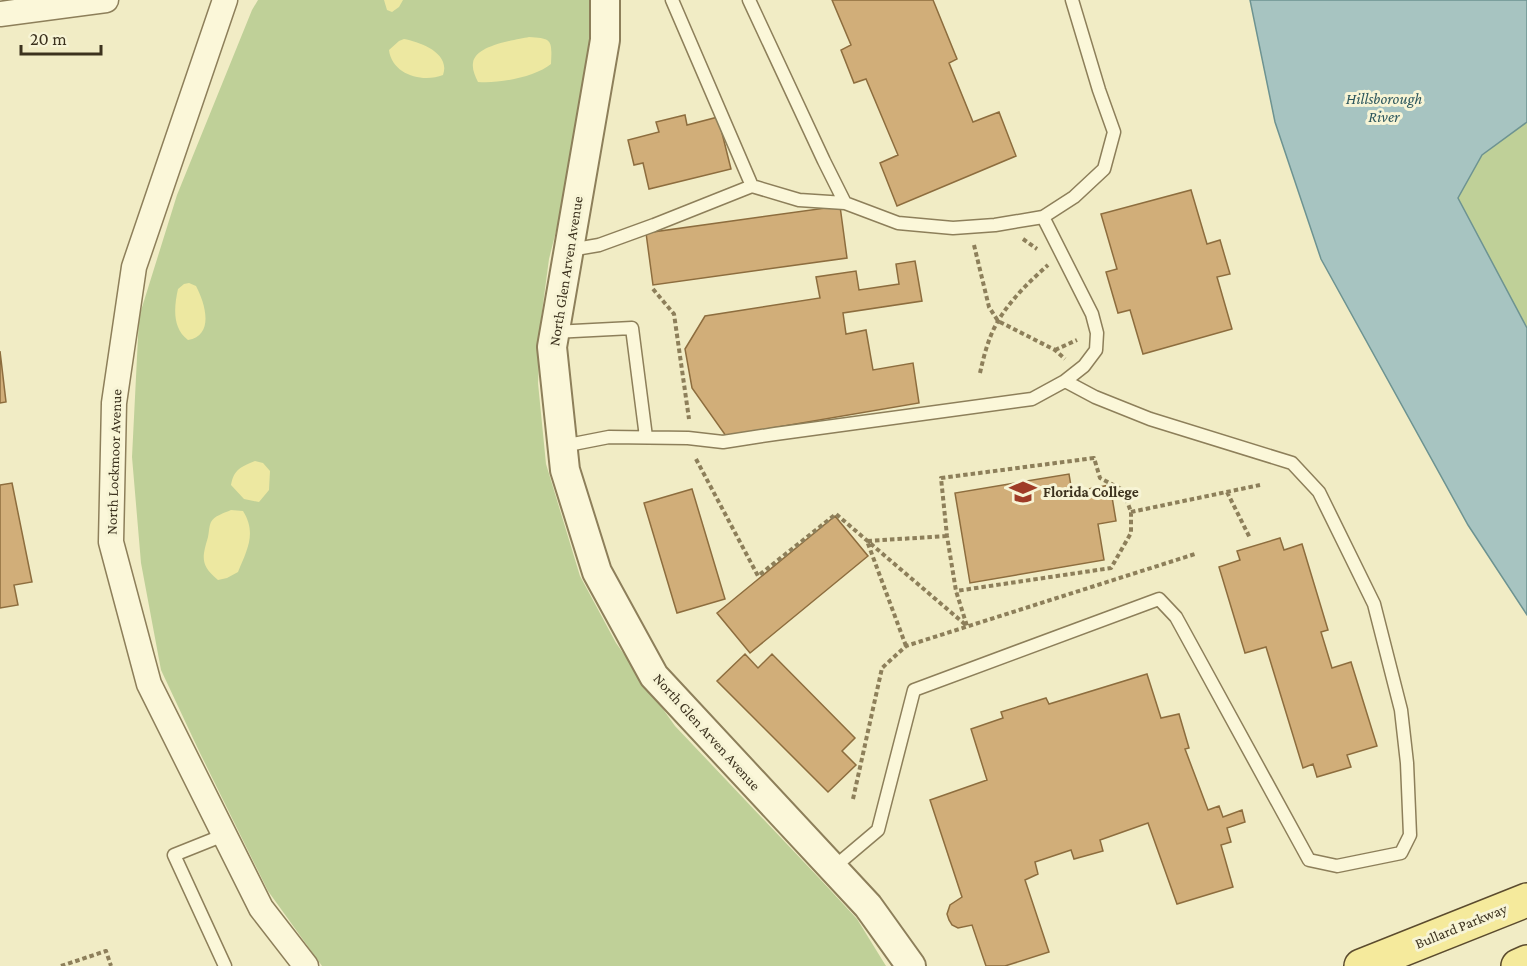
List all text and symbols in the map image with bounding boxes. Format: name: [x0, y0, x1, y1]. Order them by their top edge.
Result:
scale bar: [21, 18, 100, 56]
text: 20 m: [30, 29, 67, 49]
water label: Hillsborough River: [1346, 90, 1423, 125]
street label: North Glen Arven Avenue: [546, 194, 586, 347]
street label: North Lockmoor Avenue: [103, 388, 125, 535]
school or university icon: Florida College: [1008, 477, 1038, 507]
place label: Florida College: [1043, 484, 1139, 500]
street label: North Glen Arven Avenue: [650, 670, 764, 794]
street label: Bullard Parkway: [1413, 900, 1510, 953]

